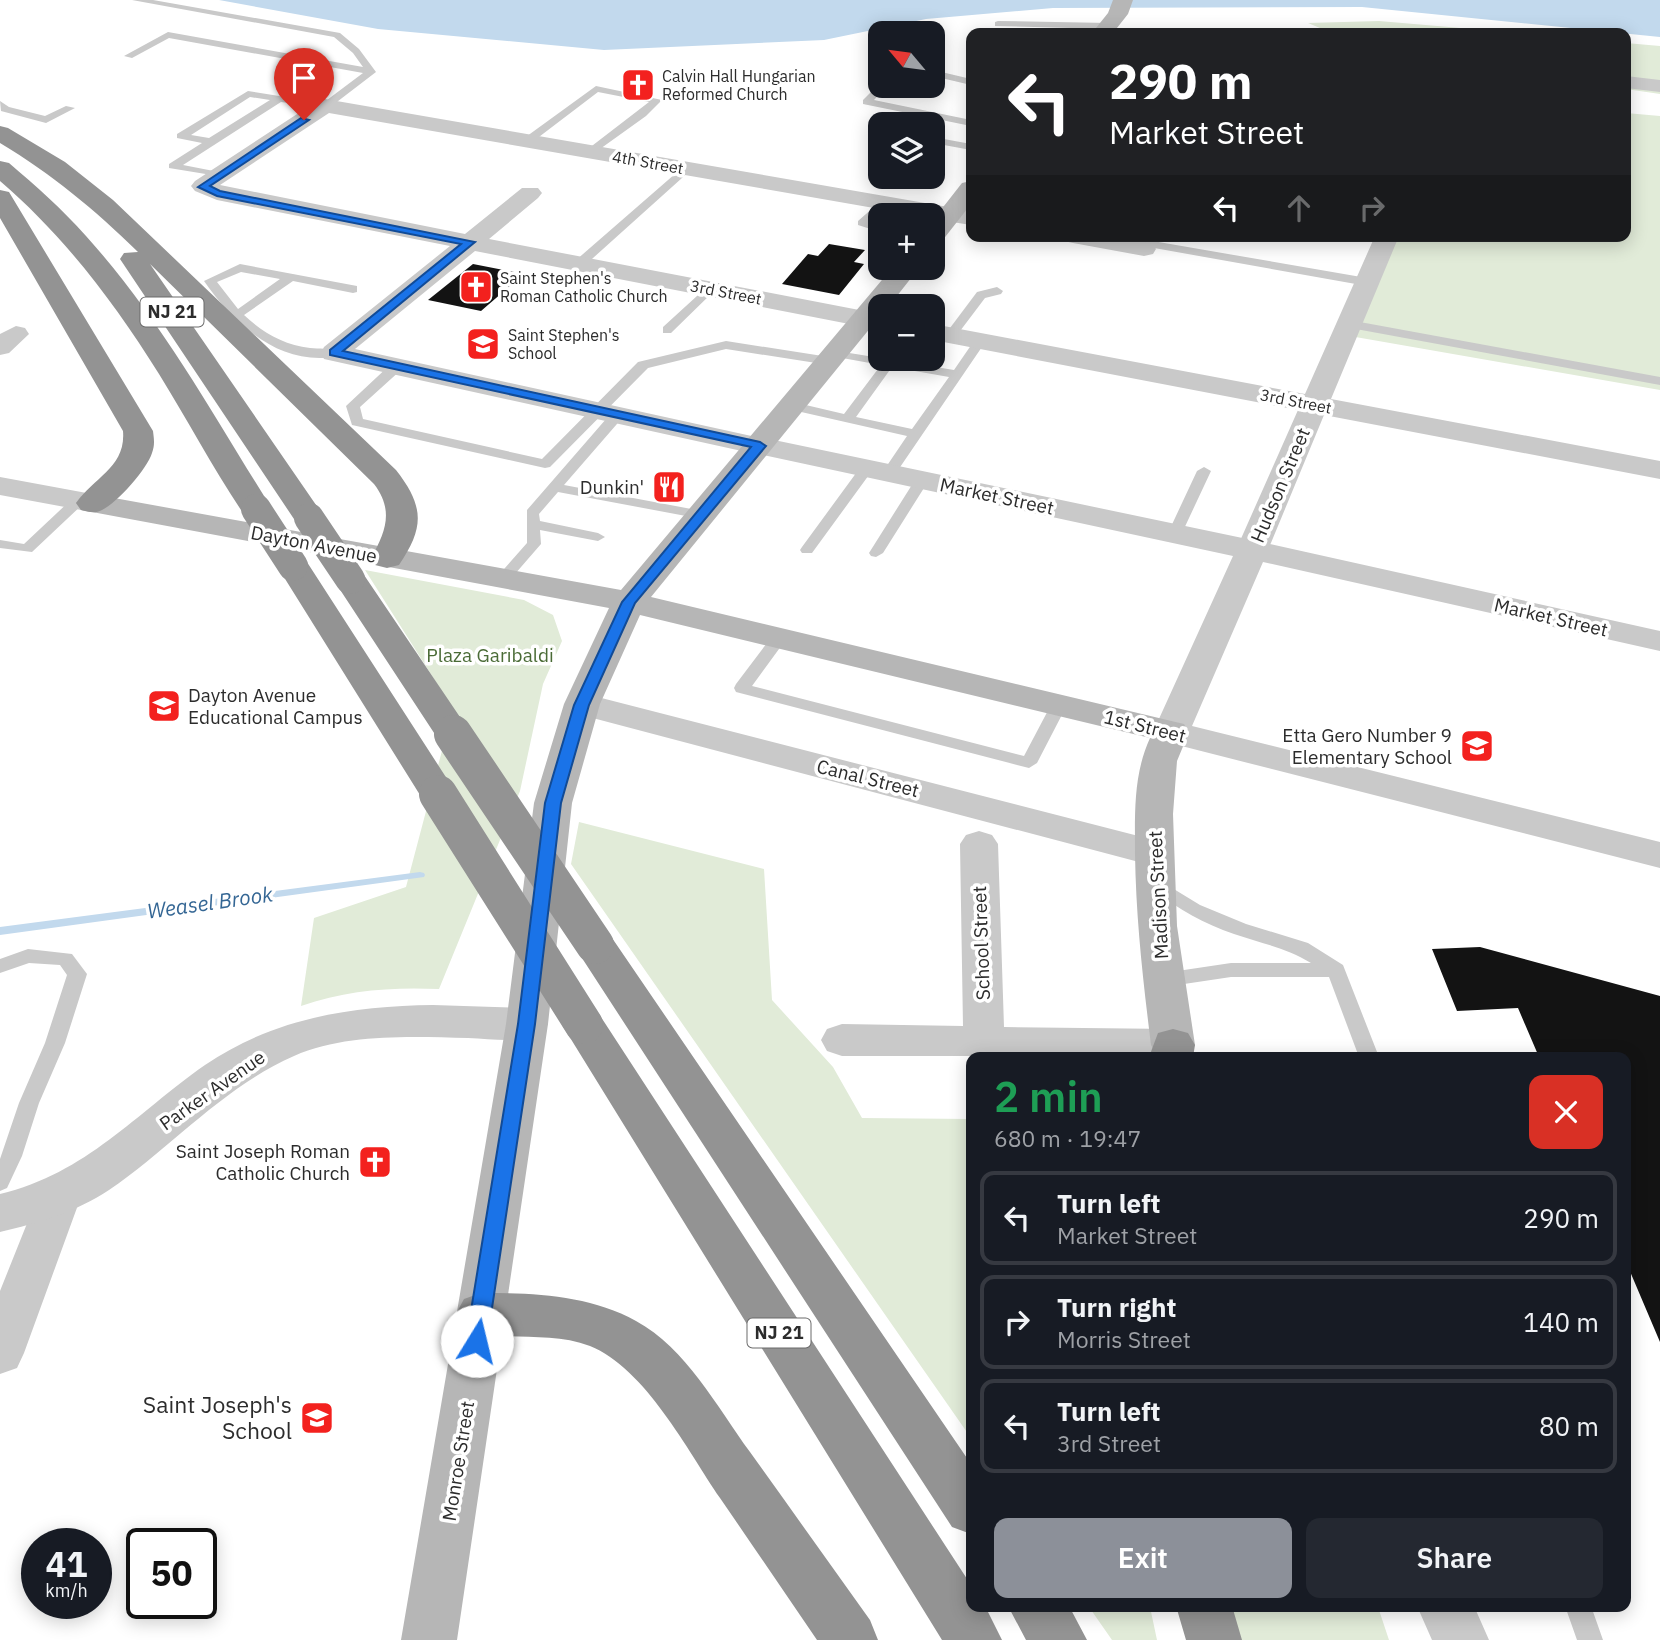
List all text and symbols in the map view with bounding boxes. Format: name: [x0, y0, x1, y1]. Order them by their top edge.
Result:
north arrow: [868, 21, 945, 98]
map controls: [868, 21, 945, 371]
pin: [274, 48, 334, 120]
text: 290 m: [1109, 49, 1253, 112]
icon: left: [994, 56, 1085, 147]
icon: arrive: [285, 59, 323, 97]
church icon: Calvin Hall Hungarian Reformed Church: [619, 66, 657, 104]
place label: Calvin Hall Hungarian Reformed Church: [662, 66, 816, 104]
text: Market Street: [1109, 111, 1304, 153]
button: layers: [868, 112, 945, 189]
street label: 4th Street: [611, 146, 685, 178]
icon: left: [1207, 189, 1245, 227]
icon: ahead: [1280, 189, 1318, 227]
icon: right: [1353, 189, 1391, 227]
button: +: [868, 203, 945, 280]
church icon: Saint Stephen's Roman Catholic Church: [457, 268, 495, 306]
place label: Saint Stephen's Roman Catholic Church: [500, 268, 668, 306]
street label: 3rd Street: [689, 275, 763, 309]
button: −: [868, 294, 945, 371]
road number: NJ 21: [140, 298, 204, 326]
school or university icon: Saint Stephen's School: [464, 325, 502, 363]
place label: Saint Stephen's School: [508, 325, 620, 363]
street label: 3rd Street: [1259, 384, 1333, 418]
street label: Hudson Street: [1245, 424, 1315, 546]
restaurant icon: Dunkin': [650, 468, 688, 506]
street label: Market Street: [938, 472, 1056, 520]
place label: Dunkin': [580, 475, 644, 499]
street label: Dayton Avenue: [249, 520, 379, 568]
street label: Market Street: [1492, 592, 1610, 642]
park label: Plaza Garibaldi: [426, 643, 554, 667]
place label: Dayton Avenue Educational Campus: [188, 683, 363, 729]
school or university icon: Dayton Avenue Educational Campus: [145, 687, 183, 725]
street label: 1st Street: [1101, 704, 1189, 748]
place label: Etta Gero Number 9 Elementary School: [1282, 723, 1452, 769]
school or university icon: Etta Gero Number 9 Elementary School: [1458, 727, 1496, 765]
street label: Canal Street: [814, 754, 922, 802]
street label: Madison Street: [1143, 830, 1173, 960]
water label: Weasel Brook: [145, 879, 276, 925]
street label: School Street: [967, 885, 995, 1001]
street label: Parker Avenue: [155, 1045, 269, 1135]
text: 2 min: [994, 1069, 1103, 1124]
button: close: [1529, 1075, 1603, 1149]
text: 680 m · 19:47: [994, 1123, 1141, 1153]
place label: Saint Joseph Roman Catholic Church: [176, 1139, 350, 1185]
church icon: Saint Joseph Roman Catholic Church: [356, 1143, 394, 1181]
text: Turn left: [1057, 1186, 1160, 1220]
icon: left: [998, 1199, 1036, 1237]
text: 290 m: [1523, 1201, 1599, 1235]
text: Market Street: [1057, 1220, 1197, 1250]
text: Turn right: [1057, 1290, 1176, 1324]
icon: right: [998, 1303, 1036, 1341]
position arrow: [440, 1304, 514, 1378]
text: 140 m: [1523, 1305, 1599, 1339]
road number: NJ 21: [748, 1318, 810, 1348]
text: Morris Street: [1057, 1324, 1191, 1354]
place label: Saint Joseph's School: [143, 1389, 292, 1445]
text: Turn left: [1057, 1394, 1160, 1428]
school or university icon: Saint Joseph's School: [298, 1399, 336, 1437]
street label: Monroe Street: [437, 1399, 479, 1523]
icon: left: [998, 1407, 1036, 1445]
text: 80 m: [1539, 1409, 1599, 1443]
text: 3rd Street: [1057, 1428, 1161, 1458]
button: Exit: [994, 1518, 1292, 1598]
button: Share: [1306, 1518, 1603, 1598]
speed limit sign: 50: [126, 1528, 217, 1619]
text: 41: [45, 1541, 88, 1587]
text: km/h: [45, 1579, 88, 1602]

